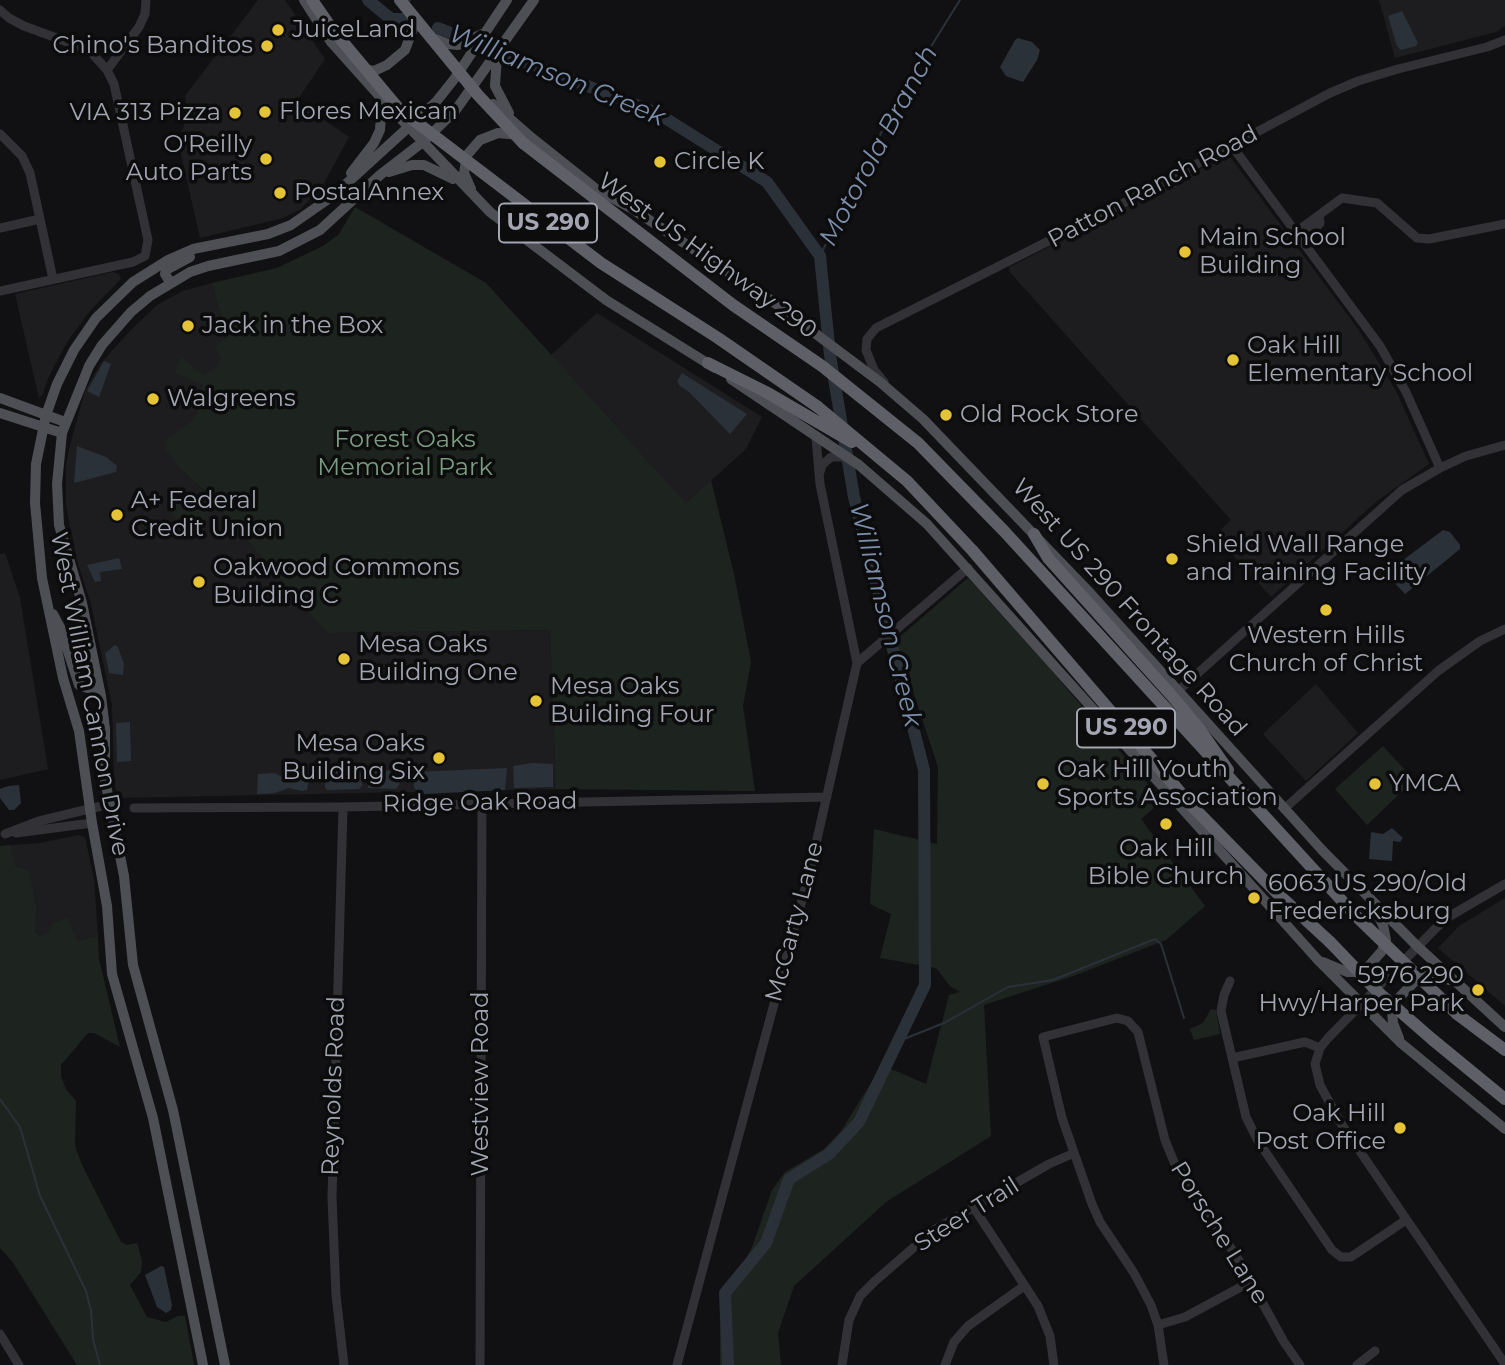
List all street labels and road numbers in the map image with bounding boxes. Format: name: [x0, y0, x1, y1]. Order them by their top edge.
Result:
street label: Patton Ranch Road: [1043, 119, 1263, 255]
street label: West US Highway 290: [592, 167, 822, 345]
road number: US 290: [499, 204, 597, 243]
street label: West US 290 Frontage Road: [1006, 473, 1252, 743]
street label: West William Cannon Drive: [43, 530, 135, 858]
road number: US 290: [1077, 708, 1175, 748]
street label: Ridge Oak Road: [382, 787, 578, 819]
street label: McCarty Lane: [760, 839, 830, 1005]
street label: Westview Road: [467, 992, 495, 1176]
street label: Reynolds Road: [316, 996, 352, 1176]
street label: Porsche Lane: [1164, 1156, 1274, 1310]
street label: Steer Trail: [909, 1171, 1025, 1259]

